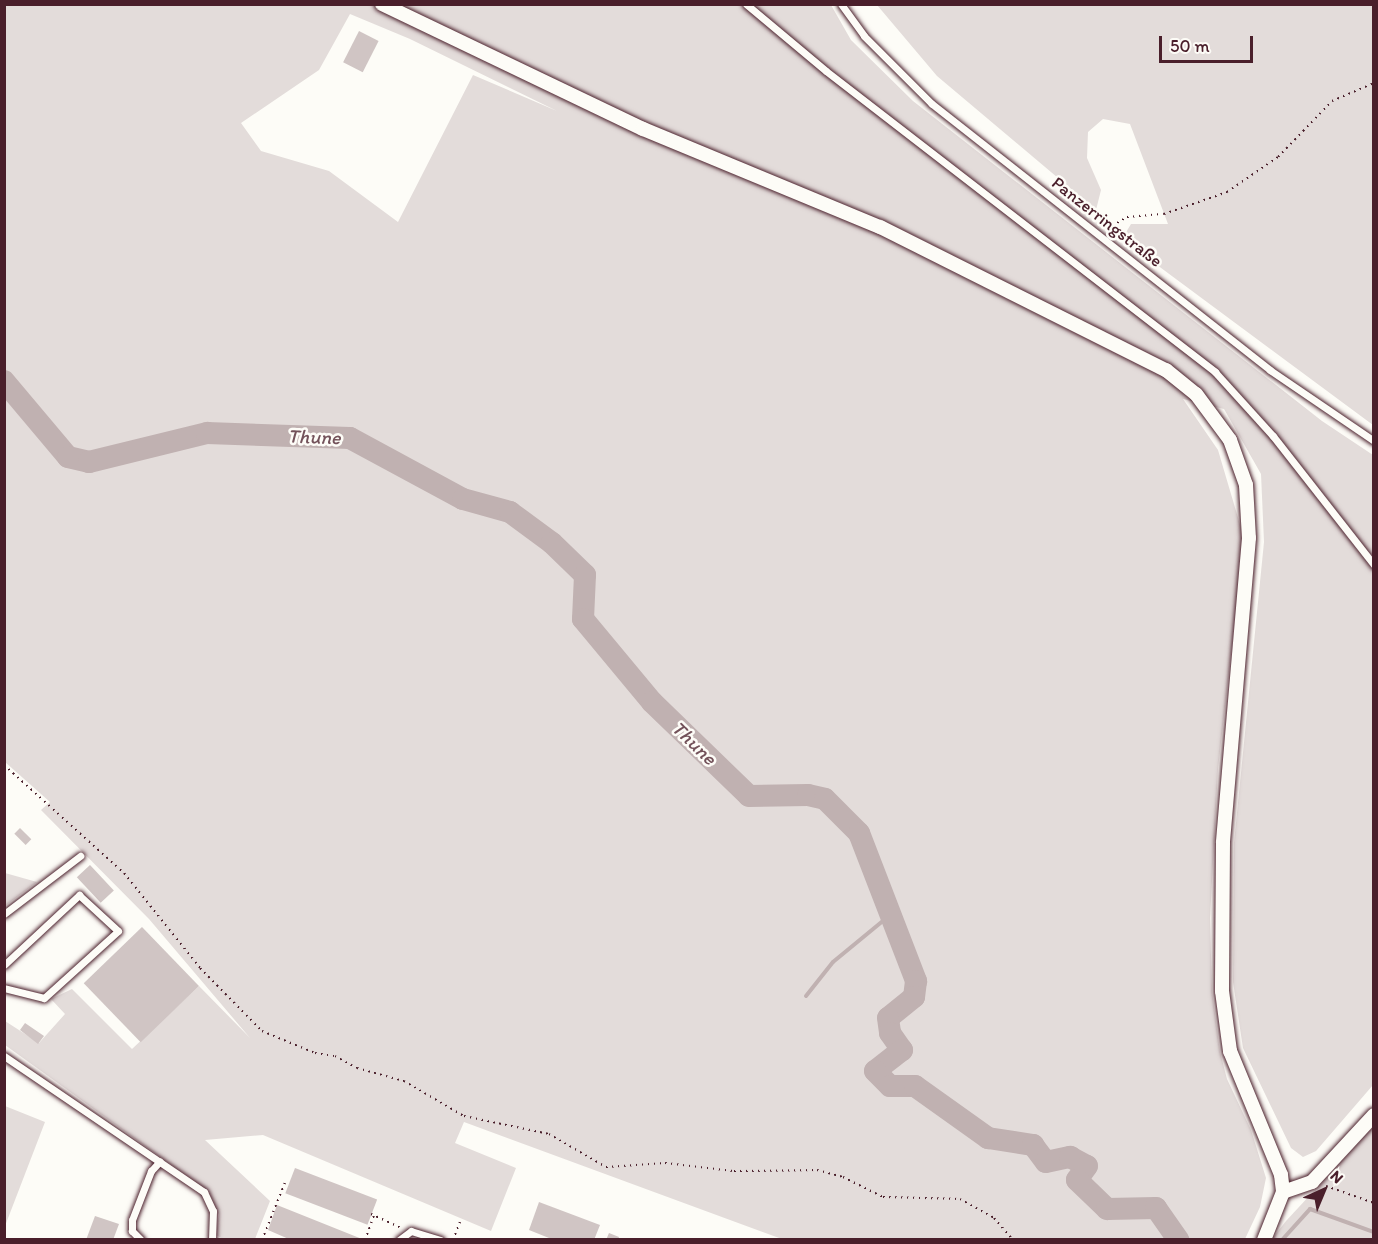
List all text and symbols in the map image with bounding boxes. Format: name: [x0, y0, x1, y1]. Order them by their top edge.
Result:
scale bar: [1162, 24, 1256, 62]
text: 50 m: [1170, 35, 1210, 57]
street label: Panzerringstraße: [1047, 172, 1167, 272]
water label: Thune: [287, 424, 341, 450]
water label: Thune: [667, 716, 721, 770]
north arrow: [1294, 1160, 1354, 1220]
text: N: [1326, 1166, 1347, 1187]

